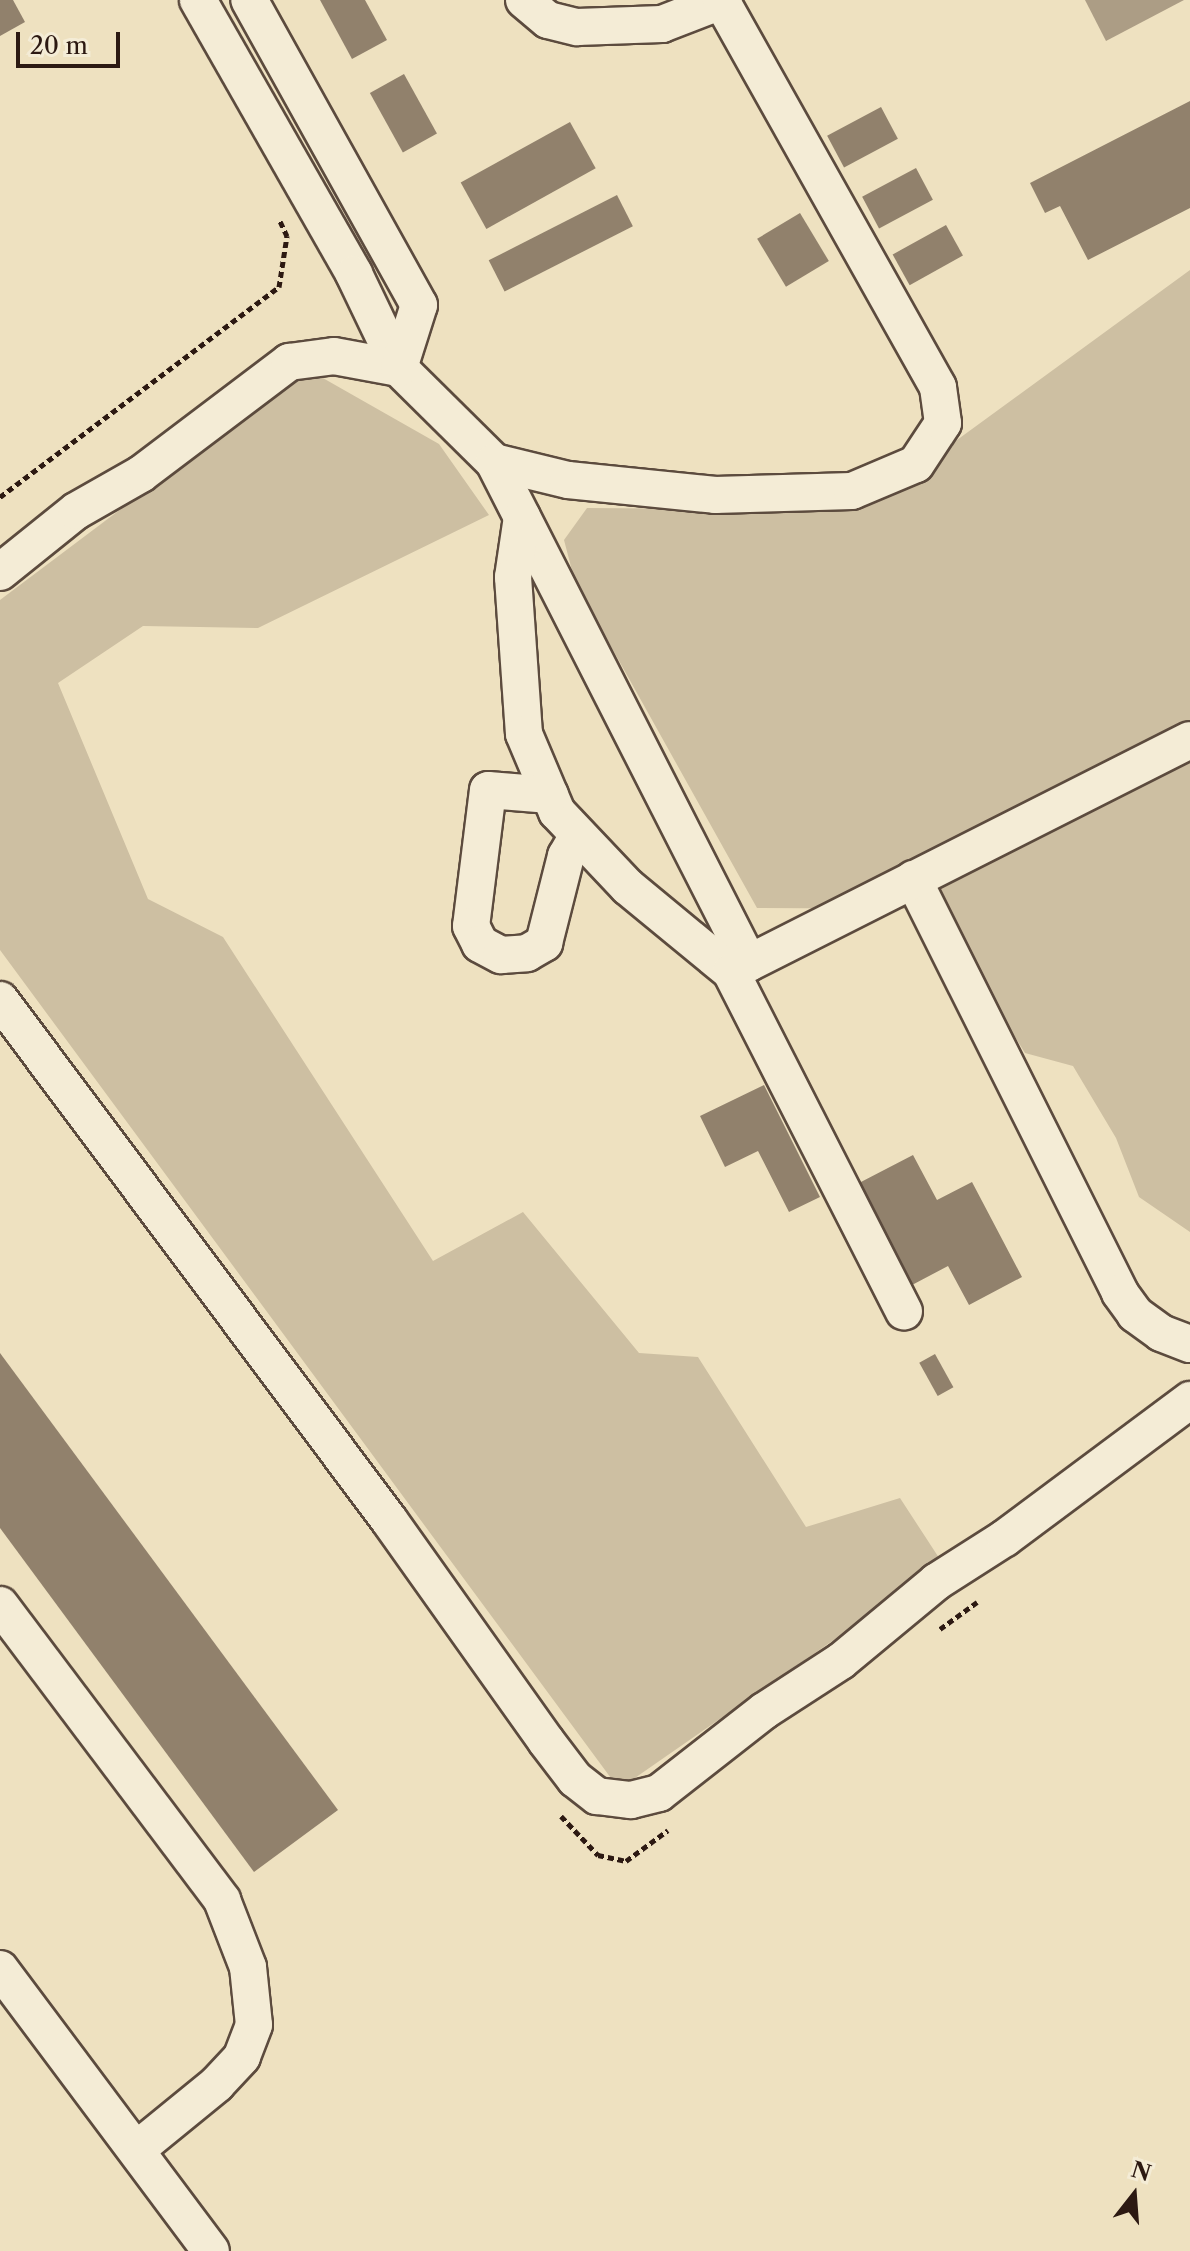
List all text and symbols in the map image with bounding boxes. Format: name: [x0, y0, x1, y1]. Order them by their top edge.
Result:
scale bar: [20, 16, 124, 66]
text: 20 m: [30, 31, 88, 60]
north arrow: [1094, 2155, 1174, 2235]
text: N: [1128, 2156, 1154, 2187]

